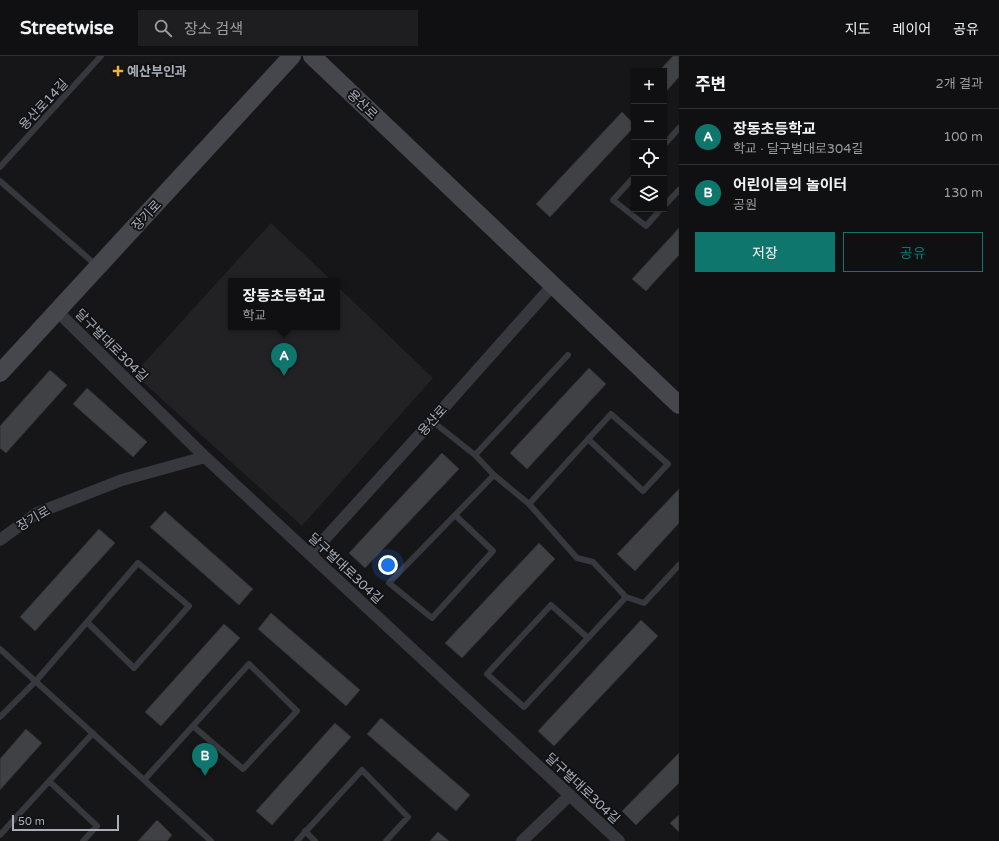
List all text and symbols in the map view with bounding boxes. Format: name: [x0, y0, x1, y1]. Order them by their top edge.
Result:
search box: [138, 10, 418, 46]
text: Streetwise: [20, 17, 114, 39]
icon: search: [152, 17, 174, 39]
text: 장소 검색: [184, 20, 243, 38]
text: 지도: [845, 21, 871, 38]
text: 레이어: [893, 21, 931, 38]
text: 공유: [953, 21, 979, 38]
place label: 예산부인과: [127, 64, 187, 80]
marker: 예산부인과: [112, 65, 124, 77]
map controls: [631, 68, 667, 212]
button: +: [631, 68, 667, 104]
text: 주변: [695, 74, 726, 95]
street label: 용산로14길: [16, 76, 71, 134]
text: 2개 결과: [936, 76, 983, 92]
street label: 용산로: [344, 86, 381, 123]
button: −: [631, 104, 667, 140]
text: 장동초등학교: [733, 120, 816, 138]
text: A: [703, 129, 713, 145]
text: 100 m: [943, 129, 983, 145]
button: locate: [631, 140, 667, 176]
text: 학교 · 달구벌대로304길: [733, 141, 863, 157]
button: layers: [631, 176, 667, 212]
text: 어린이들의 놀이터: [733, 176, 847, 194]
text: B: [703, 185, 713, 201]
text: 130 m: [943, 185, 983, 201]
street label: 장기로: [129, 197, 165, 234]
text: 공원: [733, 197, 757, 213]
button: 저장: [695, 232, 835, 272]
button: 공유: [843, 232, 983, 272]
popup: [228, 278, 340, 330]
text: 장동초등학교: [243, 287, 325, 305]
street label: 달구벌대로304길: [72, 306, 151, 385]
text: 학교: [243, 308, 267, 324]
pin: A: [271, 343, 297, 376]
street label: 용산로: [415, 402, 451, 439]
street label: 장기로: [14, 503, 53, 535]
street label: 달구벌대로304길: [305, 530, 386, 607]
your location: [378, 555, 398, 575]
pin: B: [192, 743, 218, 776]
street label: 달구벌대로304길: [542, 750, 623, 827]
scale bar: [12, 813, 119, 832]
text: 50 m: [18, 815, 45, 828]

